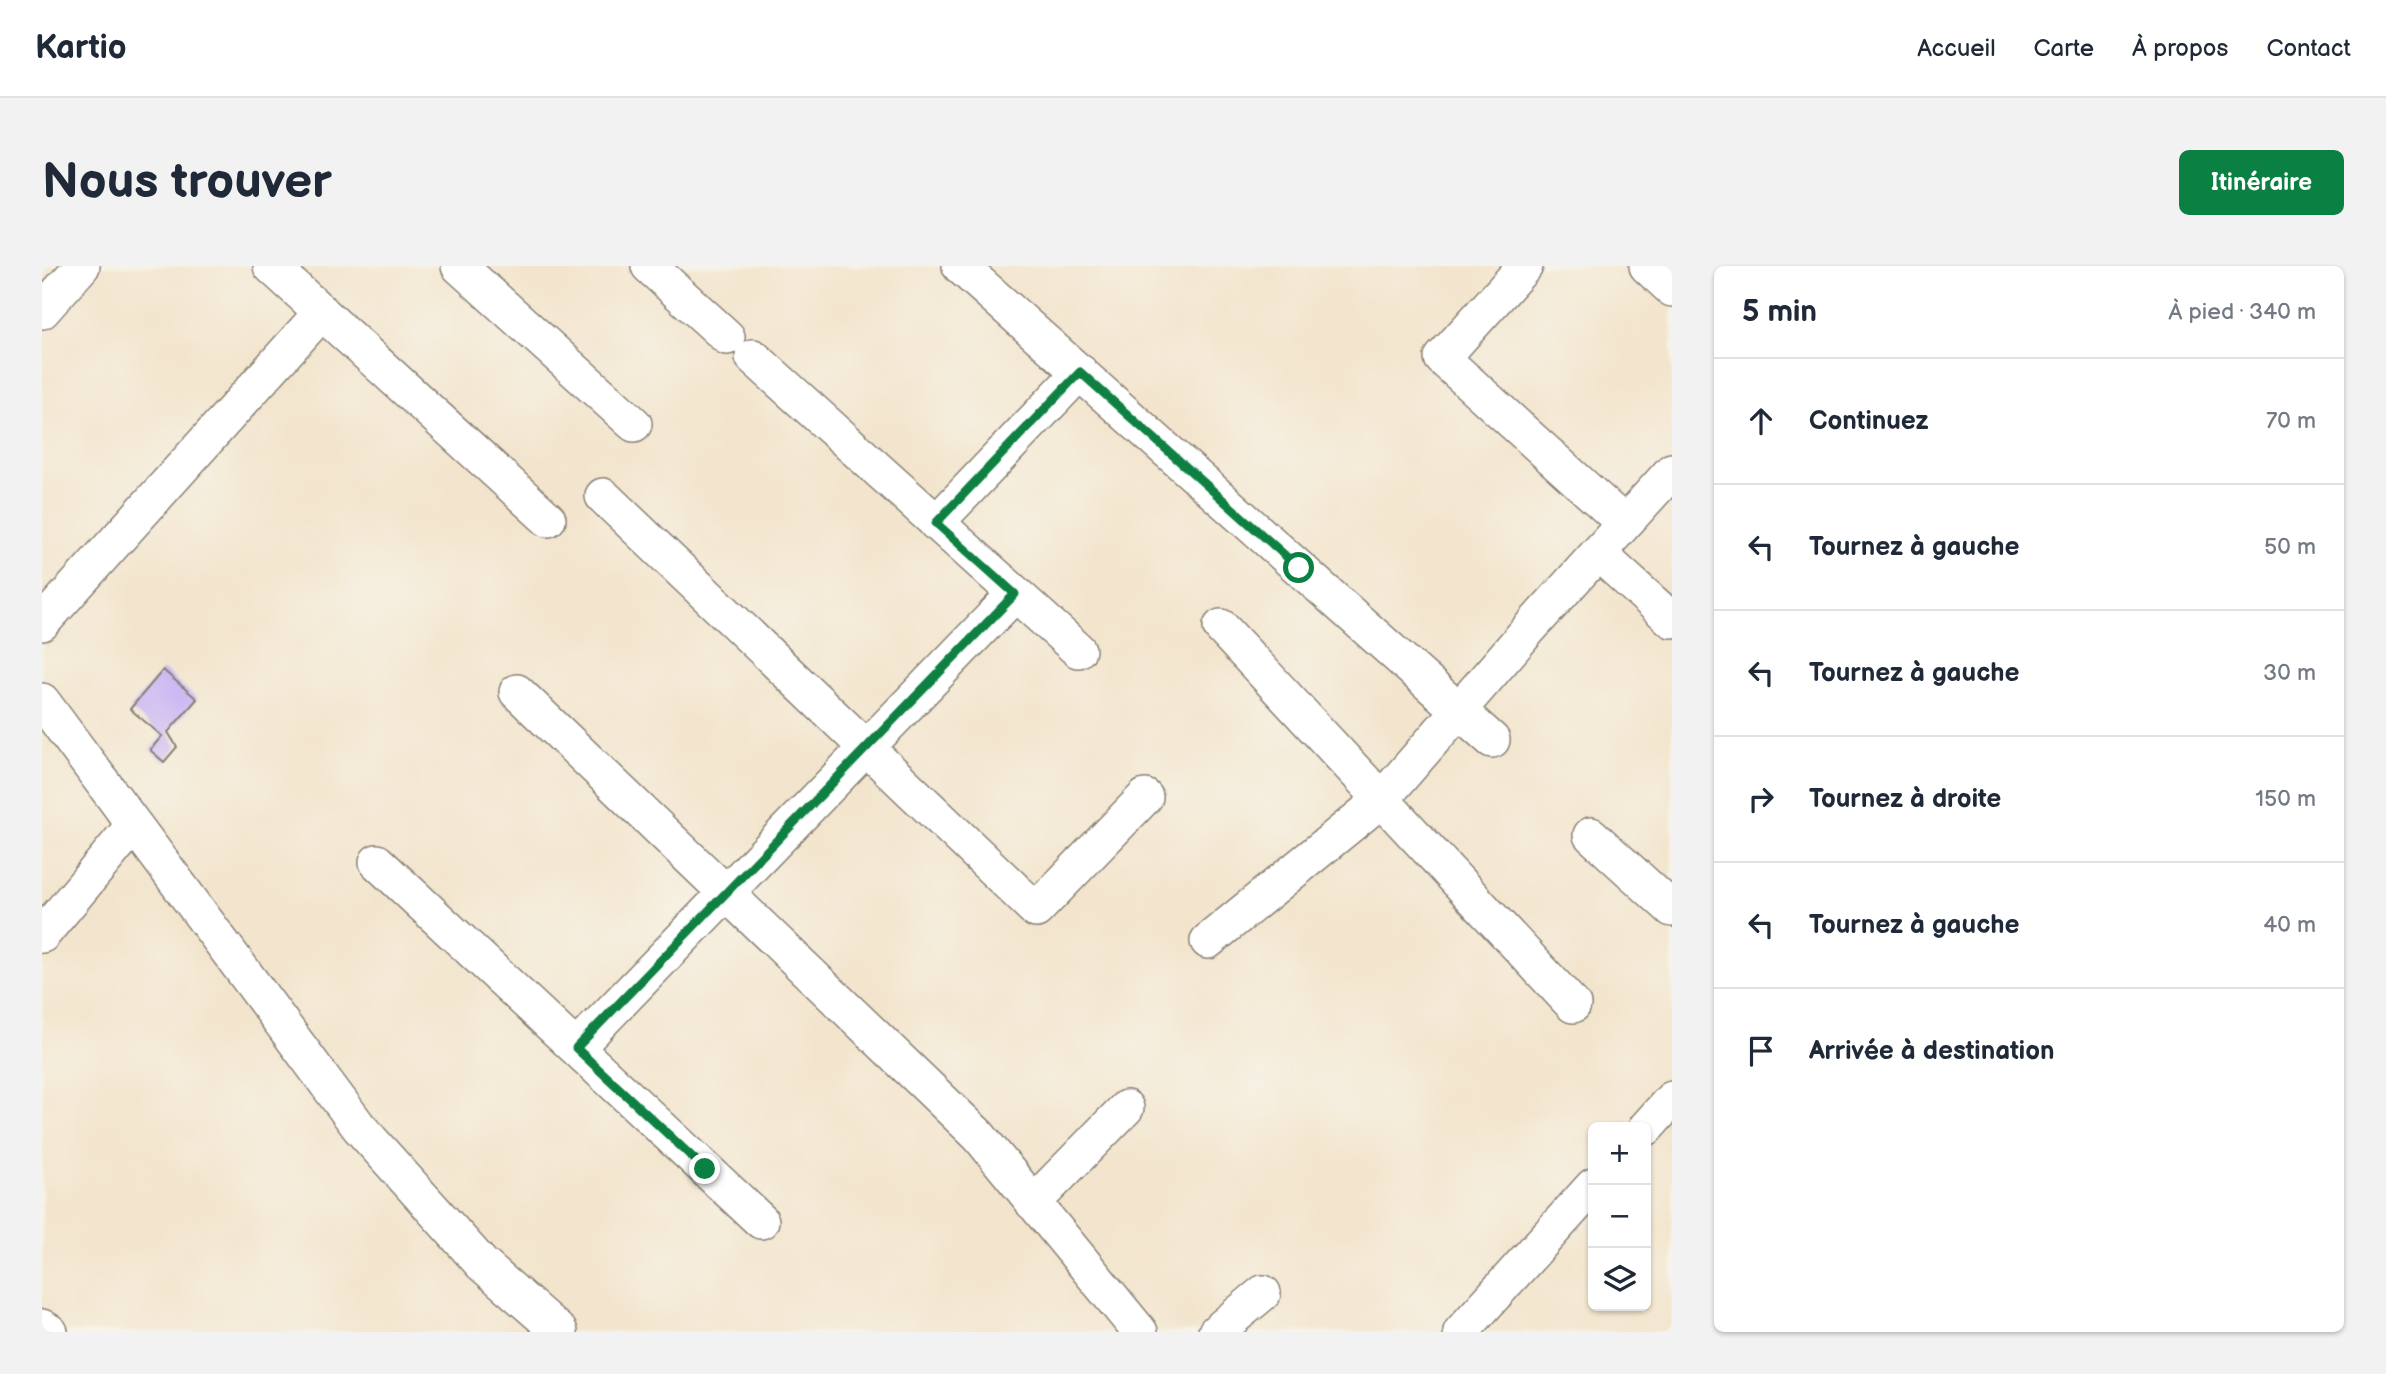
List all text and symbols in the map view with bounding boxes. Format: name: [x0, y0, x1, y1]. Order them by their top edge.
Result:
text: Kartio: [35, 28, 127, 68]
text: Accueil: [1917, 34, 1996, 63]
text: Carte: [2034, 34, 2094, 63]
text: À propos: [2132, 34, 2228, 63]
text: Contact: [2266, 34, 2351, 63]
button: Itinéraire: [2179, 150, 2344, 215]
text: Nous trouver: [42, 153, 332, 212]
text: 5 min: [1742, 294, 1817, 330]
text: À pied · 340 m: [2168, 298, 2316, 326]
icon: ahead: [1742, 402, 1780, 440]
text: Continuez: [1809, 406, 1929, 437]
text: 70 m: [2266, 407, 2316, 435]
icon: left: [1742, 528, 1780, 566]
text: Tournez à gauche: [1809, 532, 2020, 563]
text: 50 m: [2264, 533, 2316, 561]
route start: [1283, 552, 1314, 583]
icon: left: [1742, 654, 1780, 692]
text: Tournez à gauche: [1809, 658, 2020, 689]
text: 30 m: [2263, 659, 2316, 687]
icon: right: [1742, 780, 1780, 818]
text: Tournez à droite: [1809, 784, 2001, 815]
text: 150 m: [2255, 785, 2316, 813]
icon: left: [1742, 906, 1780, 944]
text: Tournez à gauche: [1809, 910, 2020, 941]
text: 40 m: [2263, 911, 2316, 939]
icon: arrive: [1742, 1032, 1780, 1070]
text: Arrivée à destination: [1809, 1036, 2055, 1067]
map controls: [1588, 1122, 1651, 1311]
button: +: [1588, 1122, 1651, 1185]
route end: [689, 1153, 720, 1184]
button: −: [1588, 1185, 1651, 1248]
button: layers: [1588, 1248, 1651, 1311]

